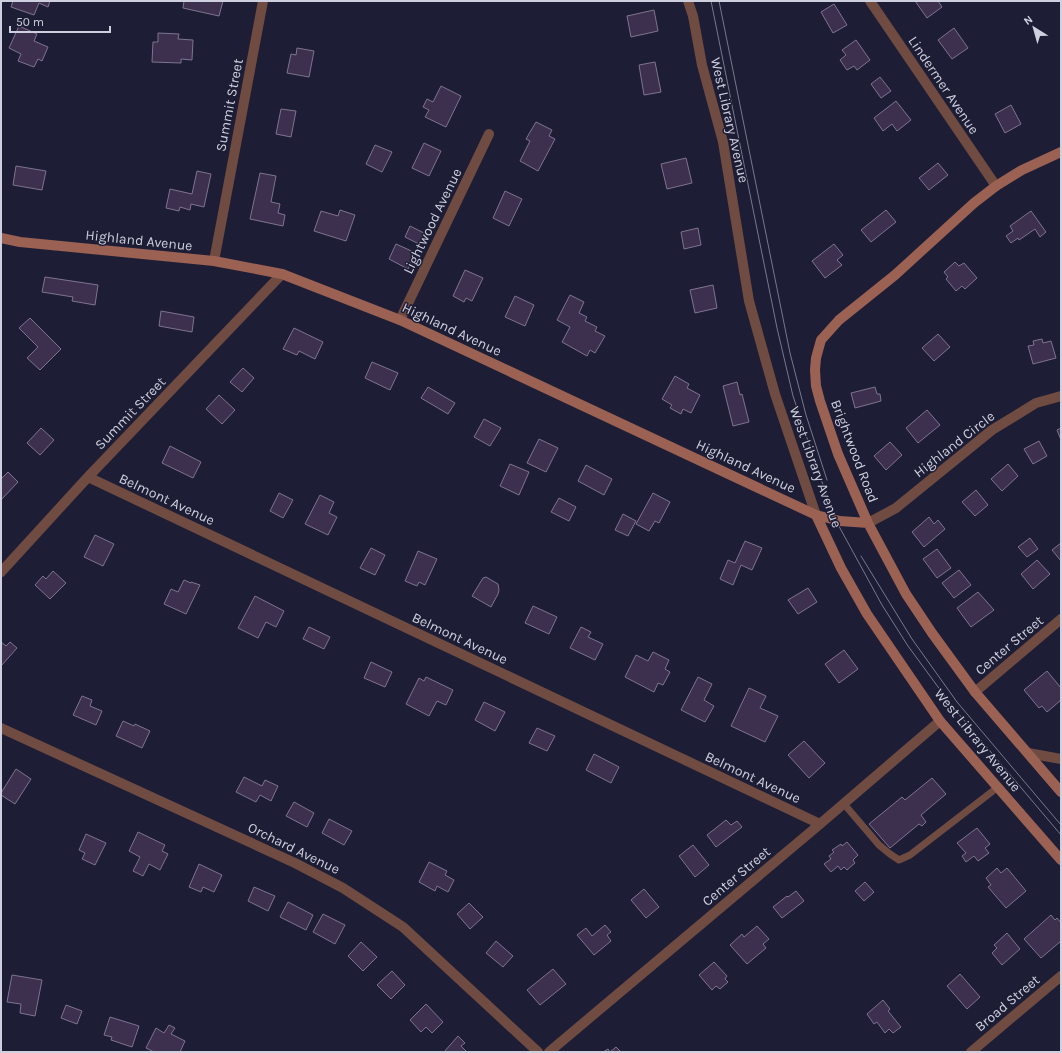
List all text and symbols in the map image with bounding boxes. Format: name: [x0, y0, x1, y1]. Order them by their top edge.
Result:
scale bar: [10, 8, 110, 34]
north arrow: [1014, 8, 1054, 48]
text: N: [1021, 13, 1035, 28]
text: 50 m: [16, 15, 44, 29]
street label: Lindermer Avenue: [905, 33, 983, 137]
street label: West Library Avenue: [707, 56, 752, 184]
street label: Summit Street: [212, 57, 247, 153]
street label: Lightwood Avenue: [399, 166, 465, 277]
street label: Highland Avenue: [85, 226, 193, 255]
street label: Highland Avenue: [399, 299, 504, 360]
street label: Summit Street: [91, 374, 169, 453]
street label: Brightwood Road: [827, 397, 882, 505]
street label: West Library Avenue: [786, 404, 845, 530]
street label: Highland Circle: [911, 408, 998, 481]
street label: Highland Avenue: [693, 436, 798, 497]
street label: Belmont Avenue: [116, 470, 217, 529]
street label: Belmont Avenue: [409, 609, 510, 668]
street label: Center Street: [972, 612, 1047, 679]
street label: West Library Avenue: [931, 685, 1024, 795]
street label: Belmont Avenue: [702, 748, 803, 807]
street label: Orchard Avenue: [245, 819, 343, 878]
street label: Center Street: [699, 843, 774, 910]
street label: Broad Street: [972, 971, 1043, 1035]

